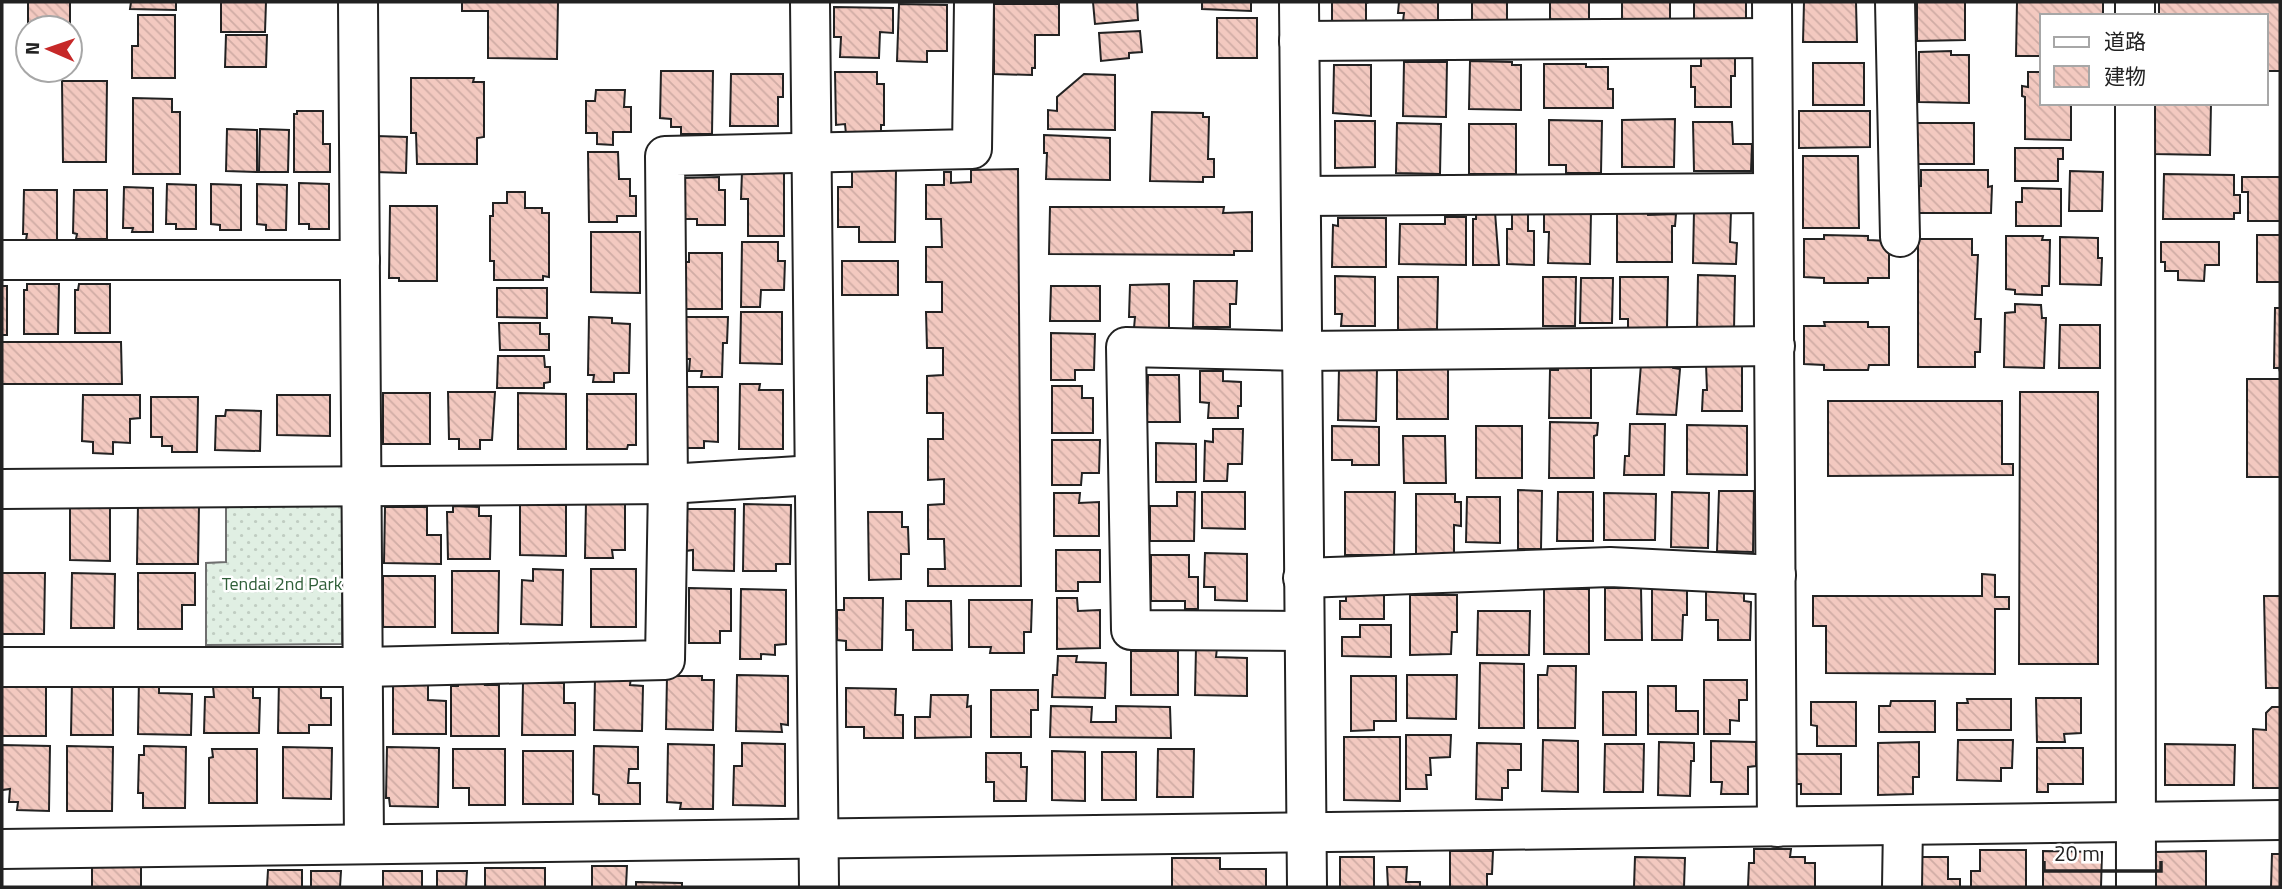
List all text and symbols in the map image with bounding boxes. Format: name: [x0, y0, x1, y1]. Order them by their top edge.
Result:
north arrow: [14, 14, 84, 84]
legend: [2040, 14, 2268, 105]
text: 道路: [2104, 25, 2146, 57]
text: N: [17, 41, 46, 55]
text: 建物: [2104, 60, 2146, 92]
park label: Tendai 2nd Park: [222, 570, 343, 597]
scale bar: [2044, 830, 2161, 874]
text: 20 m: [2054, 837, 2100, 869]

